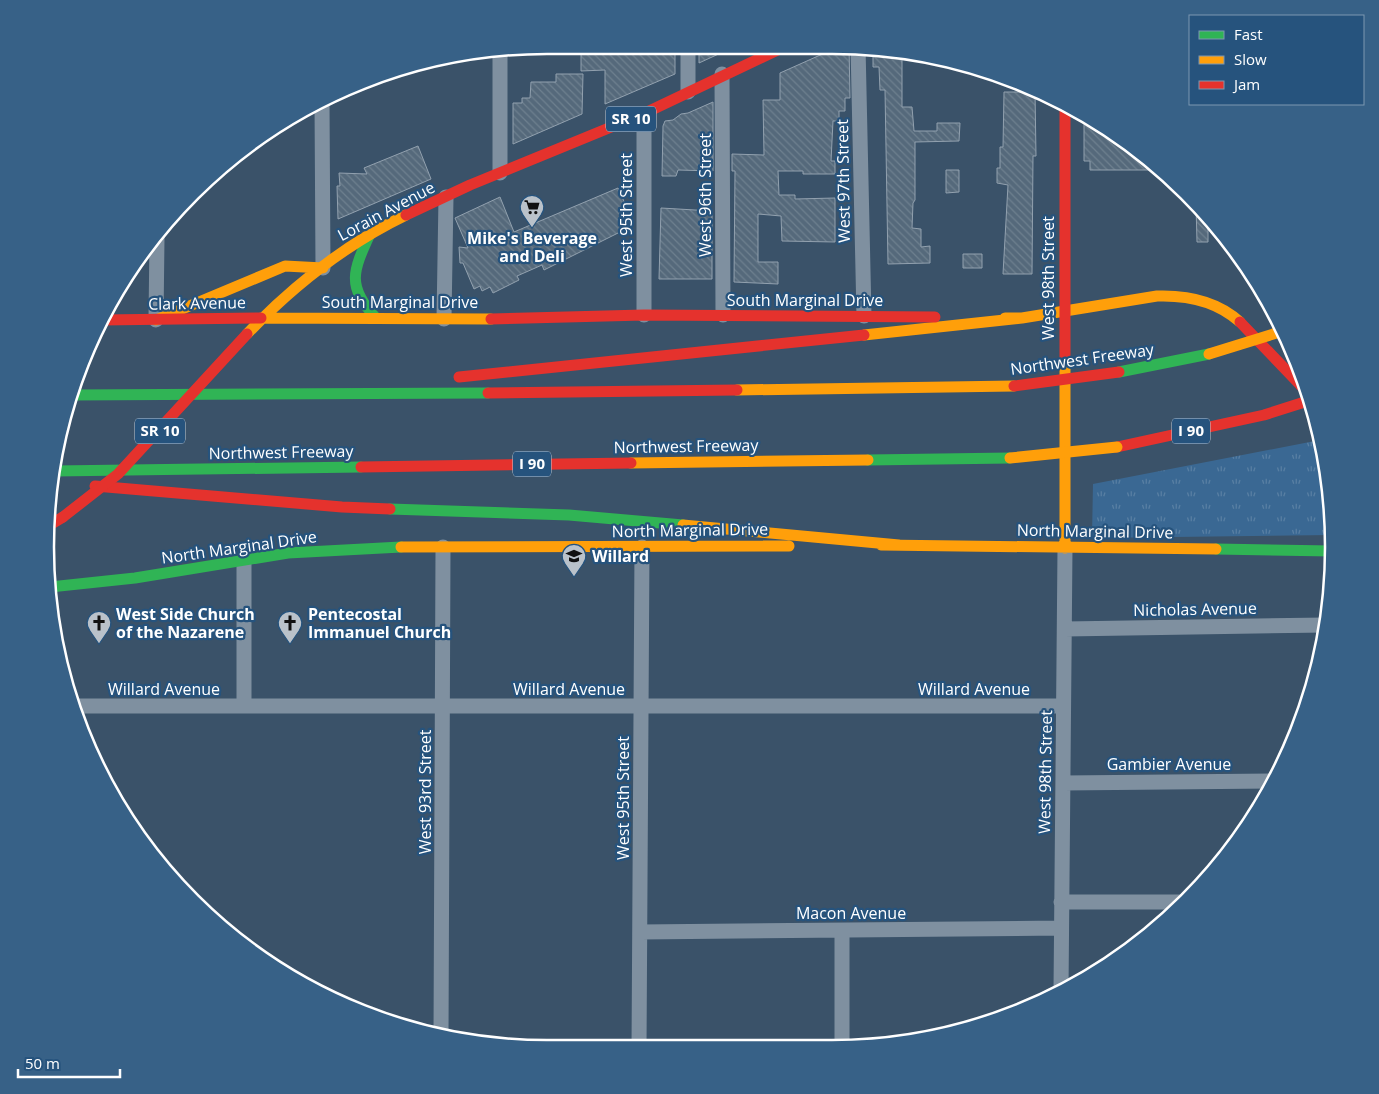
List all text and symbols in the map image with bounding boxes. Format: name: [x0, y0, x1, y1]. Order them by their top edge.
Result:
legend: [1189, 15, 1364, 105]
text: Fast: [1234, 24, 1263, 44]
text: Slow: [1234, 49, 1267, 69]
text: Jam: [1232, 74, 1260, 94]
road number: SR 10: [606, 106, 656, 132]
street label: West 97th Street: [831, 119, 855, 243]
street label: West 96th Street: [694, 133, 716, 257]
street label: West 95th Street: [615, 153, 637, 277]
street label: Lorain Avenue: [334, 176, 438, 246]
supermarket icon: Mike's Beverage and Deli: [519, 194, 545, 228]
street label: West 98th Street: [1037, 216, 1059, 340]
place label: Mike's Beverage and Deli: [467, 227, 597, 267]
street label: South Marginal Drive: [727, 289, 883, 311]
street label: Clark Avenue: [148, 291, 246, 315]
street label: South Marginal Drive: [322, 291, 478, 313]
street label: Northwest Freeway: [1009, 338, 1156, 380]
road number: SR 10: [135, 418, 185, 444]
road number: I 90: [1172, 418, 1210, 444]
street label: Northwest Freeway: [613, 434, 759, 458]
street label: Northwest Freeway: [208, 440, 354, 464]
road number: I 90: [513, 452, 551, 476]
street label: North Marginal Drive: [612, 518, 768, 542]
street label: North Marginal Drive: [1017, 519, 1173, 543]
street label: North Marginal Drive: [160, 525, 318, 569]
school or university icon: Willard: [561, 543, 587, 577]
place label: Willard: [592, 545, 649, 567]
street label: Nicholas Avenue: [1133, 597, 1257, 621]
place label: West Side Church of the Nazarene: [116, 603, 255, 643]
place label: Pentecostal Immanuel Church: [308, 603, 451, 643]
church icon: West Side Church of the Nazarene: [86, 610, 112, 644]
church icon: Pentecostal Immanuel Church: [277, 610, 303, 644]
street label: Willard Avenue: [108, 678, 220, 700]
street label: Willard Avenue: [513, 678, 625, 700]
street label: Willard Avenue: [918, 678, 1030, 700]
street label: West 98th Street: [1033, 710, 1057, 834]
street label: West 93rd Street: [414, 729, 436, 854]
street label: West 95th Street: [612, 736, 634, 860]
street label: Gambier Avenue: [1107, 753, 1231, 775]
street label: Macon Avenue: [796, 902, 906, 924]
scale bar: [18, 1046, 120, 1078]
text: 50 m: [25, 1053, 60, 1073]

